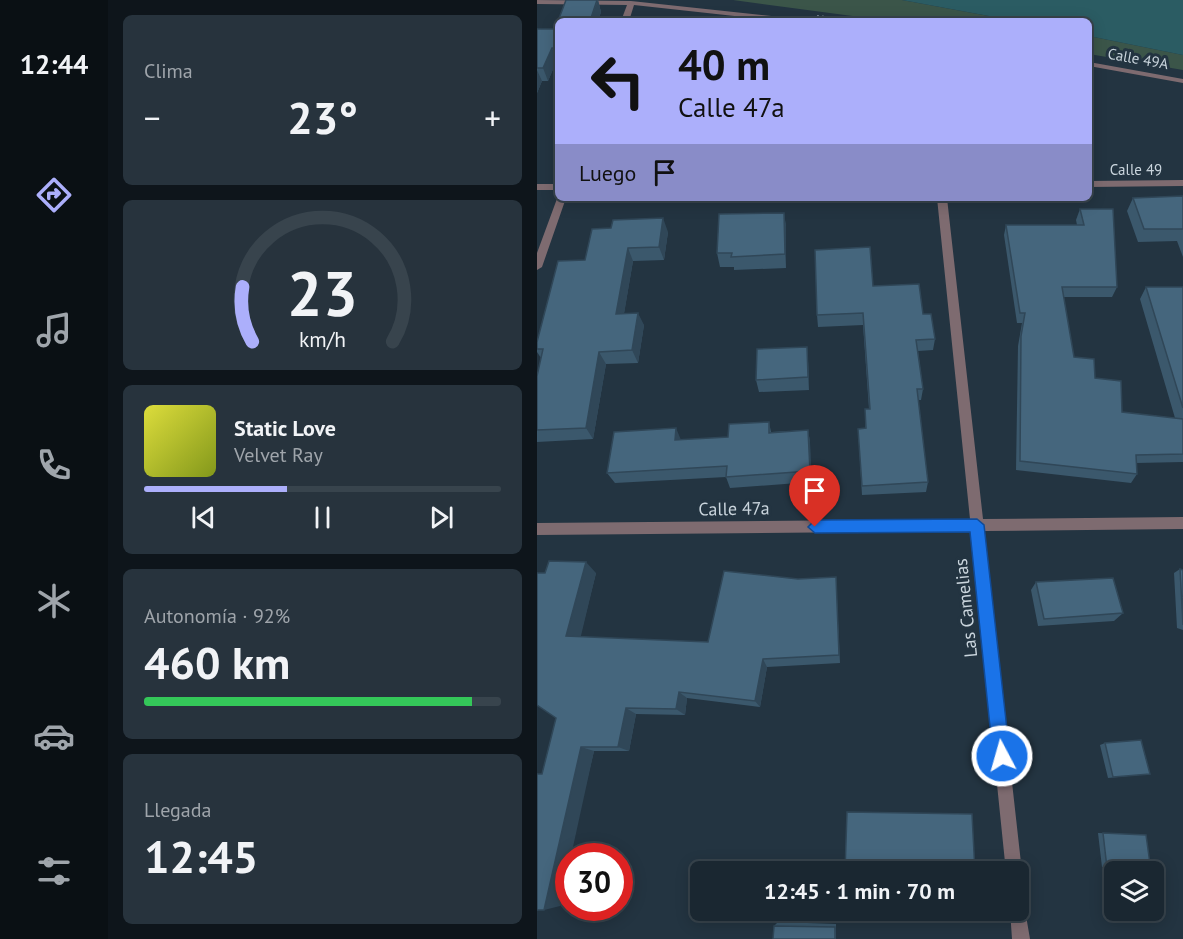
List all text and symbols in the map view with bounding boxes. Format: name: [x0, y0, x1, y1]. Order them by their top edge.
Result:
text: 40 m: [678, 37, 770, 92]
icon: left: [579, 42, 657, 120]
street label: Calle 49A: [1106, 44, 1170, 73]
text: 12:44: [20, 47, 88, 81]
text: Clima: [144, 58, 193, 84]
text: 23°: [287, 88, 358, 146]
text: Calle 47a: [678, 90, 785, 124]
text: −: [144, 96, 161, 139]
text: +: [484, 96, 501, 139]
icon: arrive: [648, 156, 681, 189]
text: Luego: [579, 159, 636, 187]
street label: Calle 49: [1110, 160, 1162, 179]
icon: directions: [33, 174, 75, 216]
text: 23: [287, 252, 358, 333]
icon: music: [33, 309, 75, 351]
text: km/h: [299, 325, 346, 353]
text: Static Love: [234, 414, 336, 442]
text: Velvet Ray: [234, 442, 323, 468]
icon: phone: [33, 444, 75, 486]
pin: [789, 465, 840, 527]
icon: arrive: [798, 474, 831, 507]
street label: Calle 47a: [698, 496, 770, 521]
icon: previous: [187, 501, 220, 534]
icon: pause: [306, 501, 339, 534]
icon: next: [425, 501, 458, 534]
street label: Las Camelias: [949, 557, 982, 659]
icon: climate: [33, 580, 75, 622]
text: Autonomía · 92%: [144, 603, 290, 629]
text: 460 km: [144, 633, 290, 691]
icon: car: [33, 715, 75, 757]
position arrow: [970, 724, 1034, 788]
text: Llegada: [144, 797, 211, 823]
text: 12:45: [144, 827, 258, 885]
speed limit sign: 30: [555, 843, 633, 921]
icon: filters: [33, 850, 75, 892]
map controls: [1104, 861, 1164, 921]
button: layers: [1104, 861, 1164, 921]
text: 12:45 · 1 min · 70 m: [764, 877, 955, 905]

